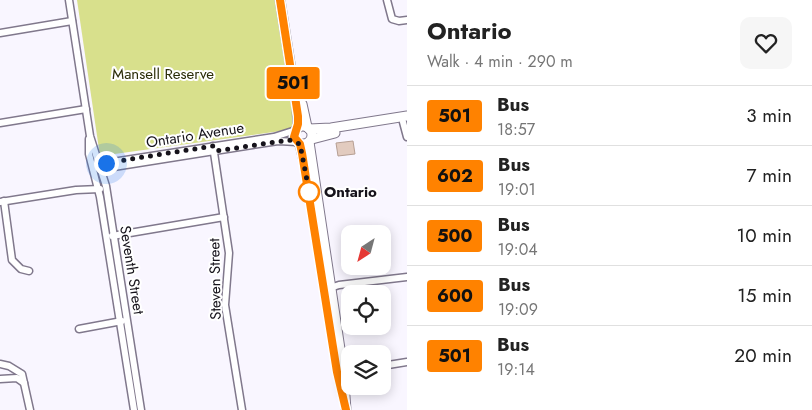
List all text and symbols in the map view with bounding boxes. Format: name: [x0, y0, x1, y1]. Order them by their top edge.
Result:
text: Ontario: [427, 13, 512, 48]
button: heart: [740, 17, 792, 69]
text: Walk · 4 min · 290 m: [427, 50, 573, 73]
park label: Mansell Reserve: [112, 63, 214, 85]
line badge: 501: [264, 67, 322, 99]
text: 501: [277, 70, 309, 96]
text: Bus: [497, 91, 529, 118]
text: 3 min: [746, 102, 792, 129]
text: 501: [438, 103, 471, 129]
street label: Ontario Avenue: [144, 116, 246, 154]
text: 18:57: [497, 118, 535, 141]
your location: [94, 151, 119, 176]
text: Bus: [498, 151, 530, 178]
text: 7 min: [747, 162, 792, 189]
text: 602: [437, 163, 473, 189]
text: 19:01: [498, 178, 536, 201]
marker: Ontario: [298, 181, 320, 203]
place label: Ontario: [324, 181, 377, 203]
text: Bus: [497, 211, 530, 238]
text: 10 min: [737, 222, 792, 249]
text: 500: [437, 223, 472, 249]
street label: Seventh Street: [114, 224, 150, 316]
north arrow: [341, 225, 391, 275]
map controls: [341, 225, 391, 395]
street label: Steven Street: [203, 238, 227, 320]
text: 19:04: [497, 238, 538, 261]
text: Bus: [498, 271, 530, 298]
text: 15 min: [737, 282, 792, 309]
text: 600: [437, 283, 473, 309]
button: locate: [341, 285, 391, 335]
text: 19:09: [498, 298, 538, 321]
text: Bus: [497, 331, 529, 358]
text: 20 min: [734, 342, 792, 369]
text: 501: [438, 343, 471, 369]
button: layers: [341, 345, 391, 395]
text: 19:14: [497, 358, 535, 381]

